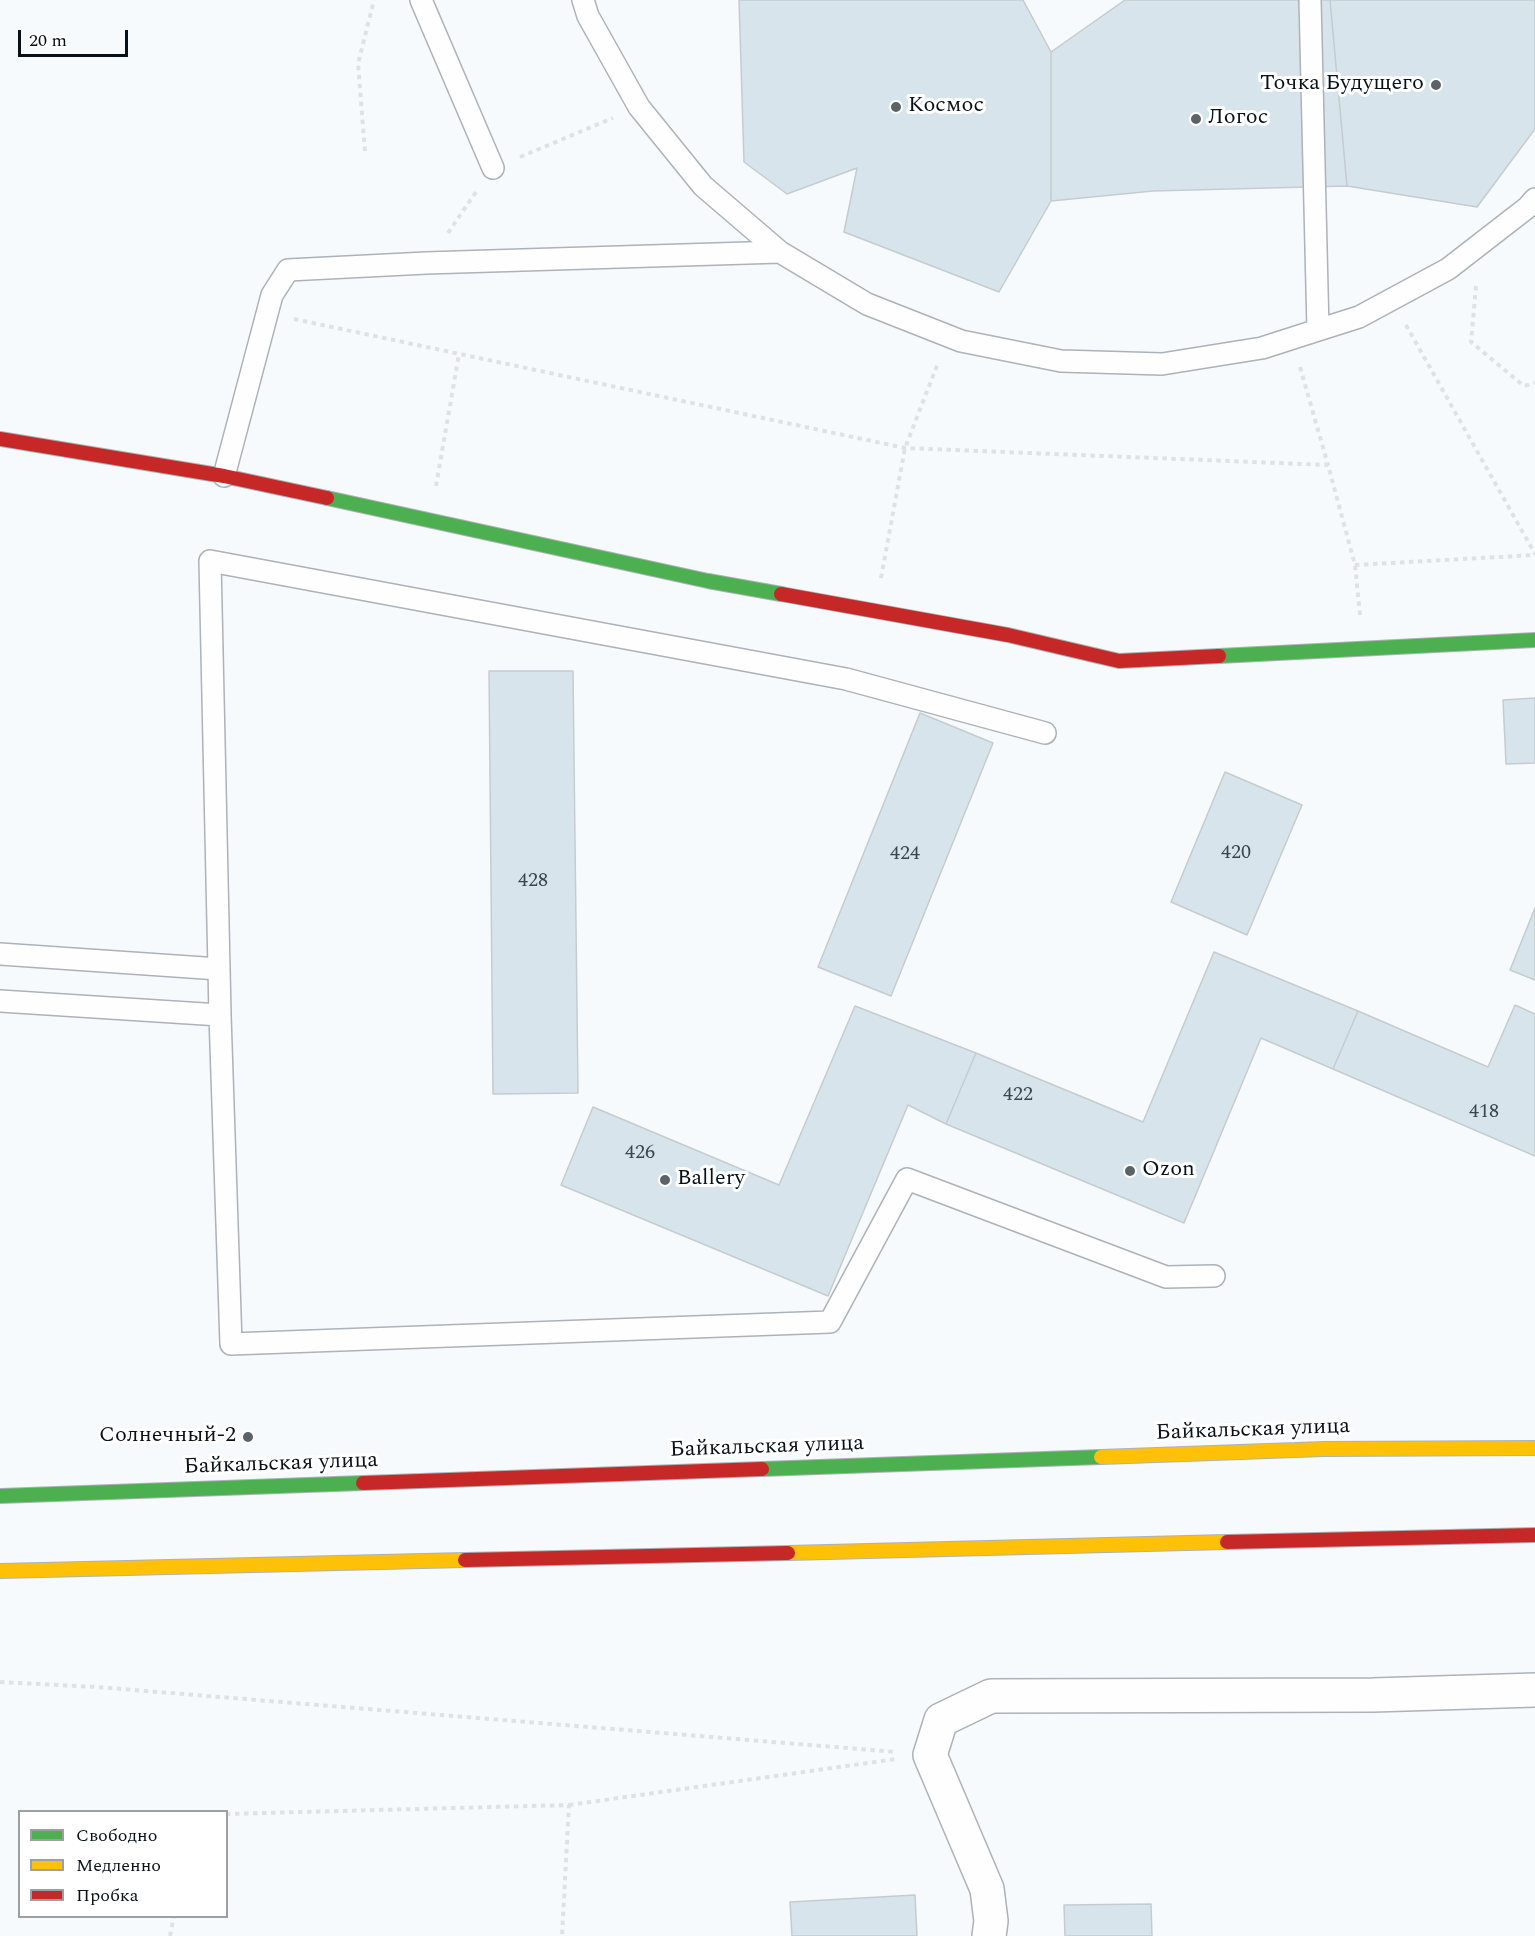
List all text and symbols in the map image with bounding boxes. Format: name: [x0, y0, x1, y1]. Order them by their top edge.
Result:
scale bar: [21, 18, 130, 56]
text: 20 m: [29, 27, 67, 54]
place label: Точка Будущего: [1260, 72, 1424, 98]
marker: Точка Будущего: [1429, 78, 1443, 92]
place label: Космос: [908, 94, 984, 120]
marker: Космос: [889, 100, 903, 114]
place label: Логос: [1208, 106, 1268, 132]
marker: Логос: [1189, 112, 1203, 126]
house number: 420: [1221, 842, 1251, 866]
house number: 424: [890, 843, 920, 867]
house number: 428: [518, 870, 548, 894]
house number: 422: [1003, 1084, 1033, 1108]
house number: 418: [1469, 1101, 1499, 1125]
house number: 426: [625, 1142, 655, 1166]
place label: Ozon: [1142, 1158, 1195, 1184]
marker: Ozon: [1123, 1164, 1137, 1178]
place label: Ballery: [677, 1167, 745, 1193]
marker: Ballery: [658, 1173, 672, 1187]
street label: Байкальская улица: [1155, 1414, 1351, 1448]
place label: Солнечный-2: [99, 1424, 236, 1450]
marker: Солнечный-2: [241, 1430, 255, 1444]
street label: Байкальская улица: [669, 1431, 865, 1465]
street label: Байкальская улица: [183, 1448, 379, 1482]
legend: [18, 1810, 228, 1918]
text: Свободно: [76, 1822, 157, 1849]
text: Медленно: [76, 1852, 161, 1879]
text: Пробка: [76, 1882, 138, 1909]

